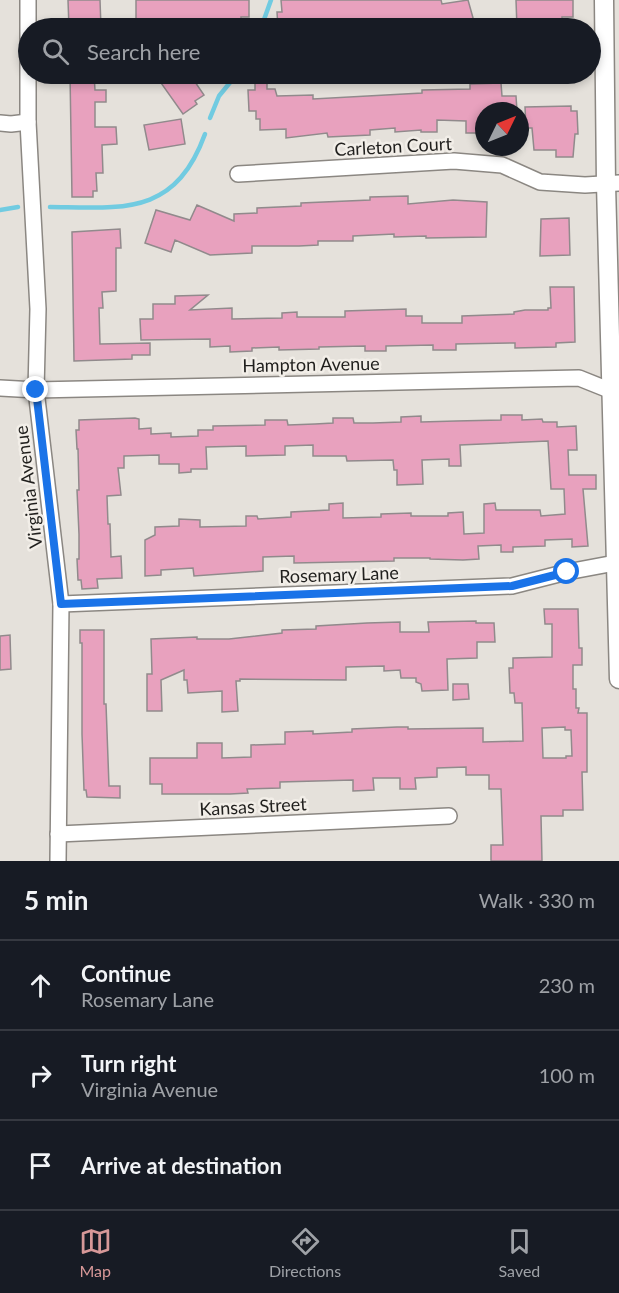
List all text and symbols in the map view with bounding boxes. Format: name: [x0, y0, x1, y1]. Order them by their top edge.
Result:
search box: [18, 18, 601, 84]
icon: search: [39, 35, 72, 68]
text: Search here: [87, 38, 200, 65]
north arrow: [475, 102, 529, 156]
street label: Carleton Court: [334, 132, 453, 160]
street label: Hampton Avenue: [242, 352, 380, 376]
route end: [22, 376, 48, 402]
street label: Virginia Avenue: [10, 424, 46, 550]
route start: [553, 558, 579, 584]
street label: Rosemary Lane: [279, 561, 399, 587]
street label: Kansas Street: [199, 792, 308, 820]
text: 5 min: [24, 884, 88, 916]
text: Walk · 330 m: [479, 888, 595, 912]
text: Continue: [81, 960, 171, 987]
icon: ahead: [24, 969, 57, 1002]
text: 230 m: [539, 973, 595, 997]
text: Rosemary Lane: [81, 987, 214, 1011]
text: Turn right: [81, 1050, 176, 1077]
icon: right: [24, 1059, 57, 1092]
text: 100 m: [539, 1063, 595, 1087]
text: Virginia Avenue: [81, 1077, 218, 1101]
icon: arrive: [24, 1149, 57, 1182]
text: Arrive at destination: [81, 1152, 282, 1179]
tab: Map: [79, 1225, 112, 1280]
tab: Directions: [269, 1225, 341, 1280]
tab: Saved: [499, 1225, 540, 1280]

